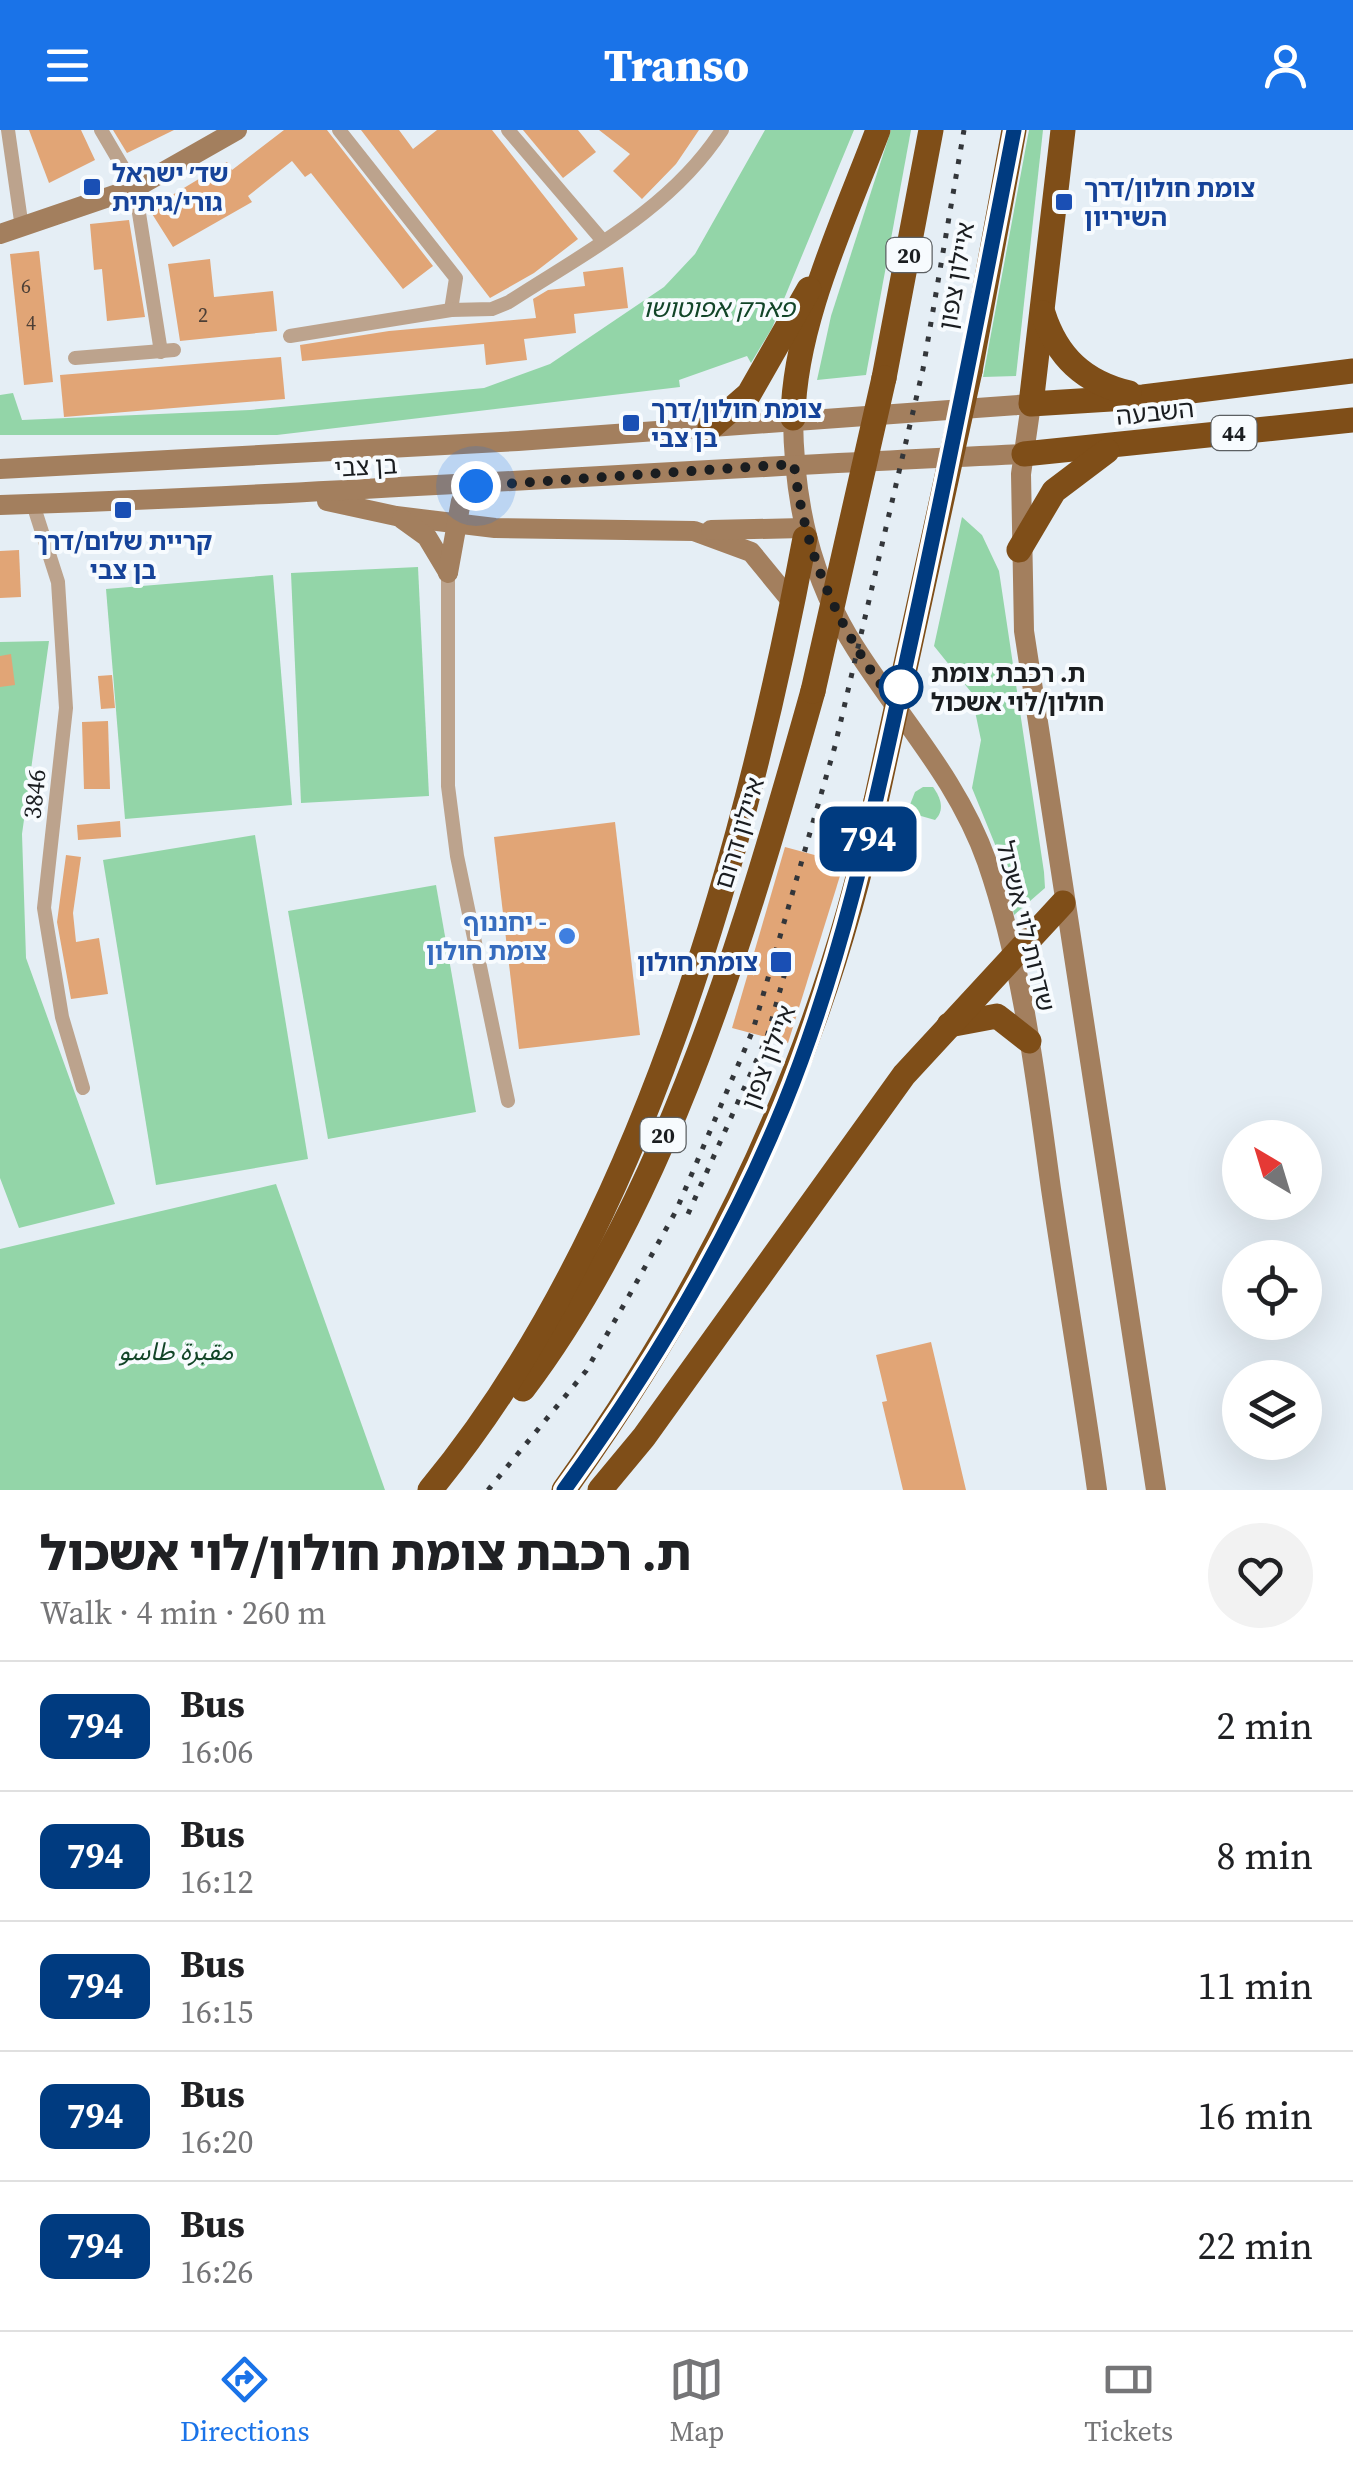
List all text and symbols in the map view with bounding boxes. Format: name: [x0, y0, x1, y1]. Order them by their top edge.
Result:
text: Transo: [604, 34, 749, 96]
icon: menu: [40, 38, 95, 93]
icon: person: [1258, 38, 1313, 93]
place label: שד׳ ישראל גורי/גיתית: [112, 156, 229, 219]
place label: צומת חולון/דרך השיריון: [1084, 171, 1255, 234]
marker: שד׳ ישראל גורי/גיתית: [81, 176, 103, 198]
marker: צומת חולון/דרך השיריון: [1053, 191, 1075, 213]
street label: איילון צפון: [930, 220, 982, 332]
road number: 20: [886, 238, 932, 272]
house number: 6: [21, 272, 31, 300]
park label: פארק אפוטושו: [643, 291, 797, 325]
house number: 2: [198, 301, 208, 329]
house number: 4: [26, 309, 36, 337]
street label: השבעה: [1114, 391, 1196, 433]
place label: צומת חולון/דרך בן צבי: [651, 392, 822, 455]
marker: צומת חולון/דרך בן צבי: [620, 412, 642, 434]
road number: 44: [1212, 416, 1256, 450]
street label: בן צבי: [333, 447, 399, 485]
your location: [451, 461, 501, 511]
marker: קריית שלום/דרך בן צבי: [112, 499, 134, 521]
place label: קריית שלום/דרך בן צבי: [34, 524, 212, 587]
place label: ת. רכבת צומת חולון/לוי אשכול: [931, 656, 1104, 719]
marker: ת. רכבת צומת חולון/לוי אשכול: [880, 666, 922, 708]
street label: 3846: [14, 767, 54, 821]
street label: איילון דרום: [706, 773, 772, 893]
line badge: 794: [810, 806, 926, 872]
text: 794: [840, 815, 896, 863]
street label: שדרות לוי אשכול: [988, 837, 1064, 1015]
place label: יחננוף - צומת חולון: [426, 905, 547, 968]
marker: יחננוף - צומת חולון: [556, 925, 578, 947]
place label: צומת חולון: [637, 945, 758, 979]
marker: צומת חולון: [768, 949, 794, 975]
street label: איילון צפון: [733, 1000, 803, 1114]
road number: 20: [640, 1118, 686, 1152]
north arrow: [1222, 1120, 1322, 1220]
map controls: [1222, 1120, 1322, 1460]
button: locate: [1222, 1240, 1322, 1340]
park label: مقبرة طاسو: [119, 1334, 233, 1368]
button: layers: [1222, 1360, 1322, 1460]
text: ת. רכבת צומת חולון/לוי אשכול: [40, 1520, 692, 1586]
button: heart: [1208, 1523, 1313, 1628]
text: Walk · 4 min · 260 m: [40, 1591, 326, 1635]
text: Bus: [180, 1678, 245, 1730]
text: 2 min: [1217, 1700, 1313, 1752]
text: 794: [67, 1702, 123, 1750]
text: 16:06: [180, 1730, 254, 1774]
text: Bus: [180, 1808, 245, 1860]
text: 8 min: [1217, 1830, 1313, 1882]
text: 794: [67, 1832, 123, 1880]
text: 16:12: [180, 1860, 254, 1904]
text: Bus: [180, 1938, 245, 1990]
text: 11 min: [1198, 1960, 1313, 2012]
text: 794: [67, 1962, 123, 2010]
text: 16:15: [180, 1990, 254, 2034]
text: Bus: [180, 2068, 245, 2120]
text: 16 min: [1198, 2090, 1313, 2142]
text: 794: [67, 2092, 123, 2140]
text: 16:20: [180, 2120, 254, 2164]
text: Bus: [180, 2198, 245, 2250]
text: 22 min: [1198, 2220, 1313, 2272]
text: 794: [67, 2222, 123, 2270]
text: 16:26: [180, 2250, 254, 2294]
tab: Directions: [180, 2352, 310, 2450]
tab: Map: [669, 2352, 724, 2450]
tab: Tickets: [1084, 2352, 1173, 2450]

